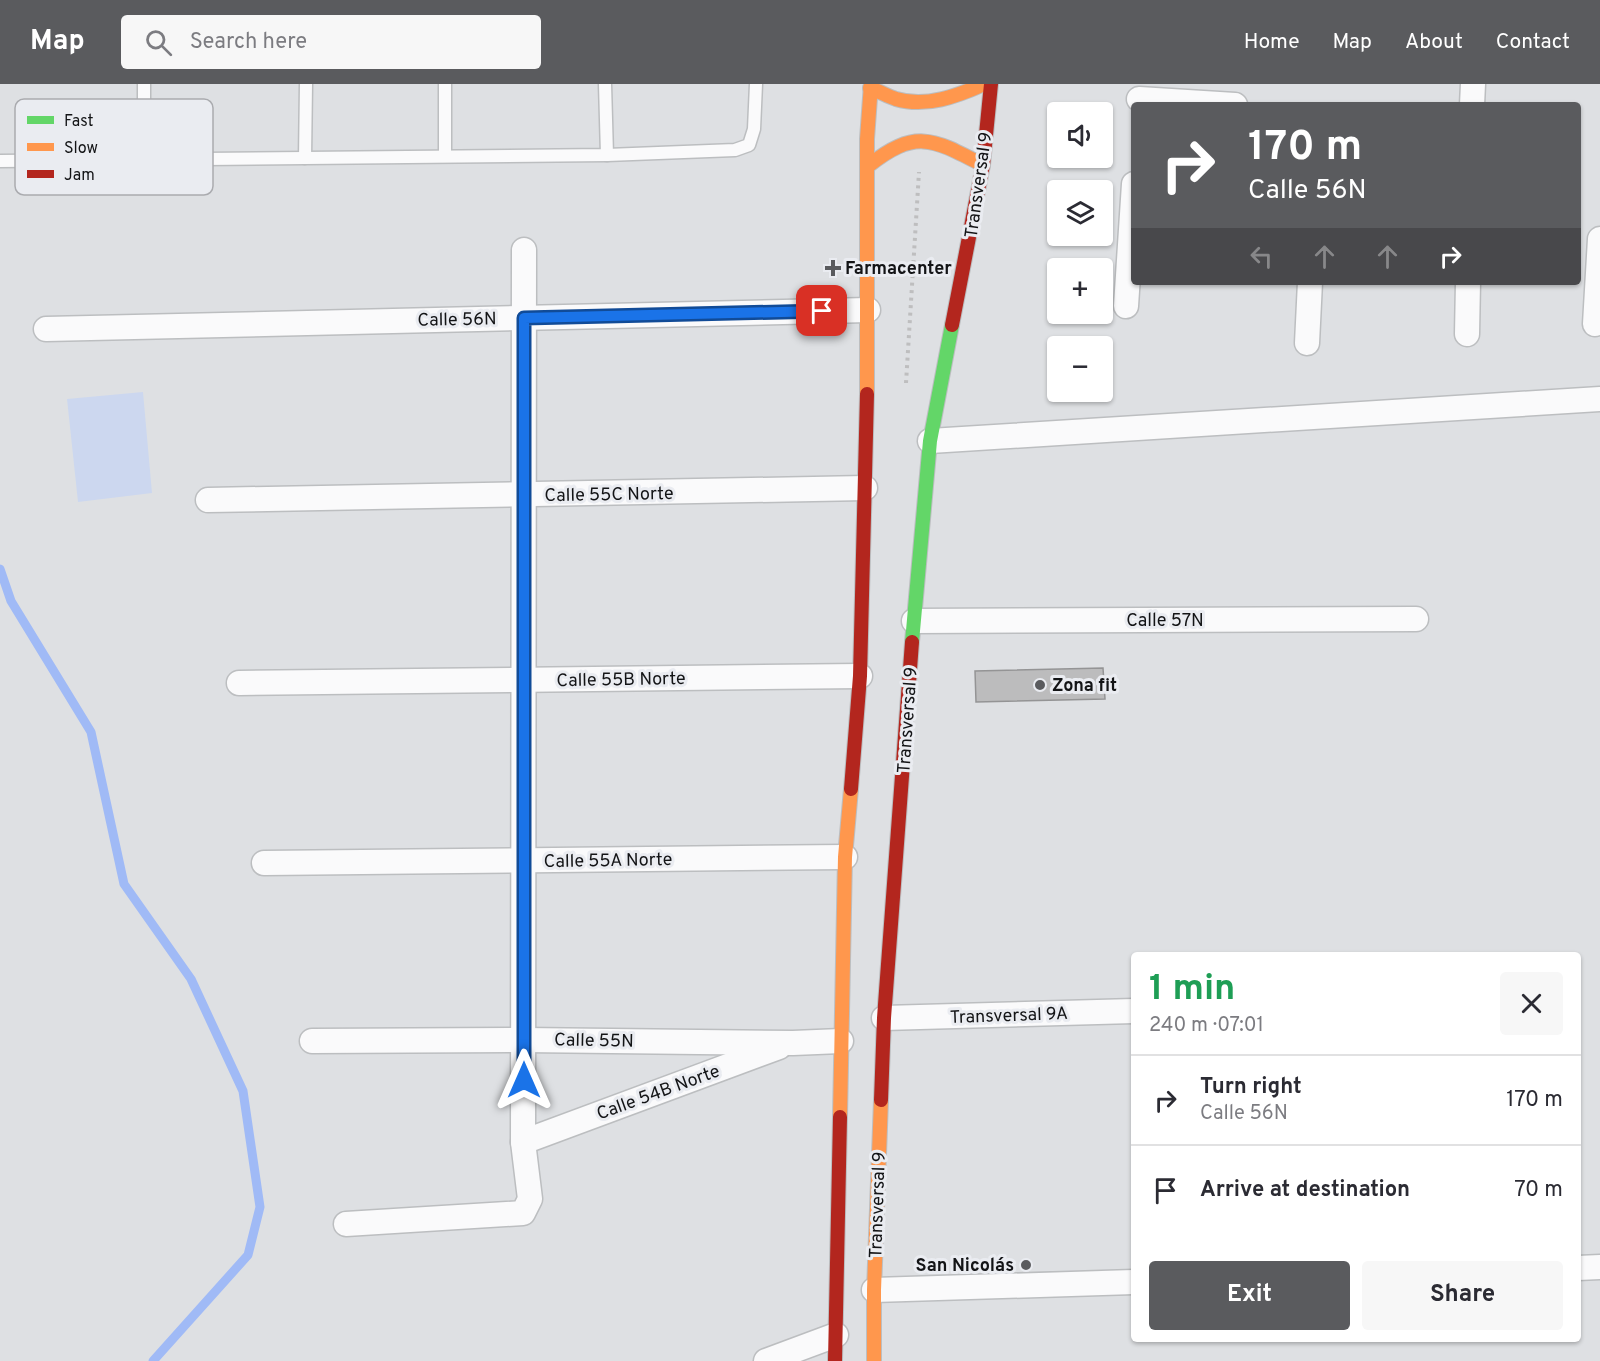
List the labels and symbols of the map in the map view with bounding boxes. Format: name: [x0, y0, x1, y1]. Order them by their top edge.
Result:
legend: [15, 99, 213, 195]
text: Fast: [64, 112, 94, 132]
street label: Transversal 9: [961, 131, 998, 240]
text: Slow: [64, 139, 98, 159]
text: Jam: [64, 166, 95, 186]
place label: Farmacenter: [845, 258, 952, 281]
marker: Farmacenter: [826, 261, 840, 275]
pin: [796, 285, 847, 336]
street label: Calle 56N: [417, 308, 497, 333]
street label: Calle 55C Norte: [544, 483, 674, 508]
street label: Calle 57N: [1126, 610, 1204, 633]
street label: Transversal 9: [893, 666, 924, 774]
street label: Calle 55B Norte: [556, 668, 686, 693]
place label: Zona fit: [1052, 675, 1117, 698]
marker: Zona fit: [1033, 678, 1047, 692]
street label: Calle 55A Norte: [544, 849, 672, 874]
street label: Transversal 9A: [950, 1003, 1069, 1030]
street label: Calle 55N: [554, 1029, 634, 1054]
position arrow: [492, 1048, 556, 1112]
street label: Calle 54B Norte: [594, 1060, 723, 1126]
street label: Transversal 9: [865, 1151, 892, 1259]
place label: San Nicolás: [916, 1255, 1014, 1278]
marker: San Nicolás: [1019, 1258, 1033, 1272]

